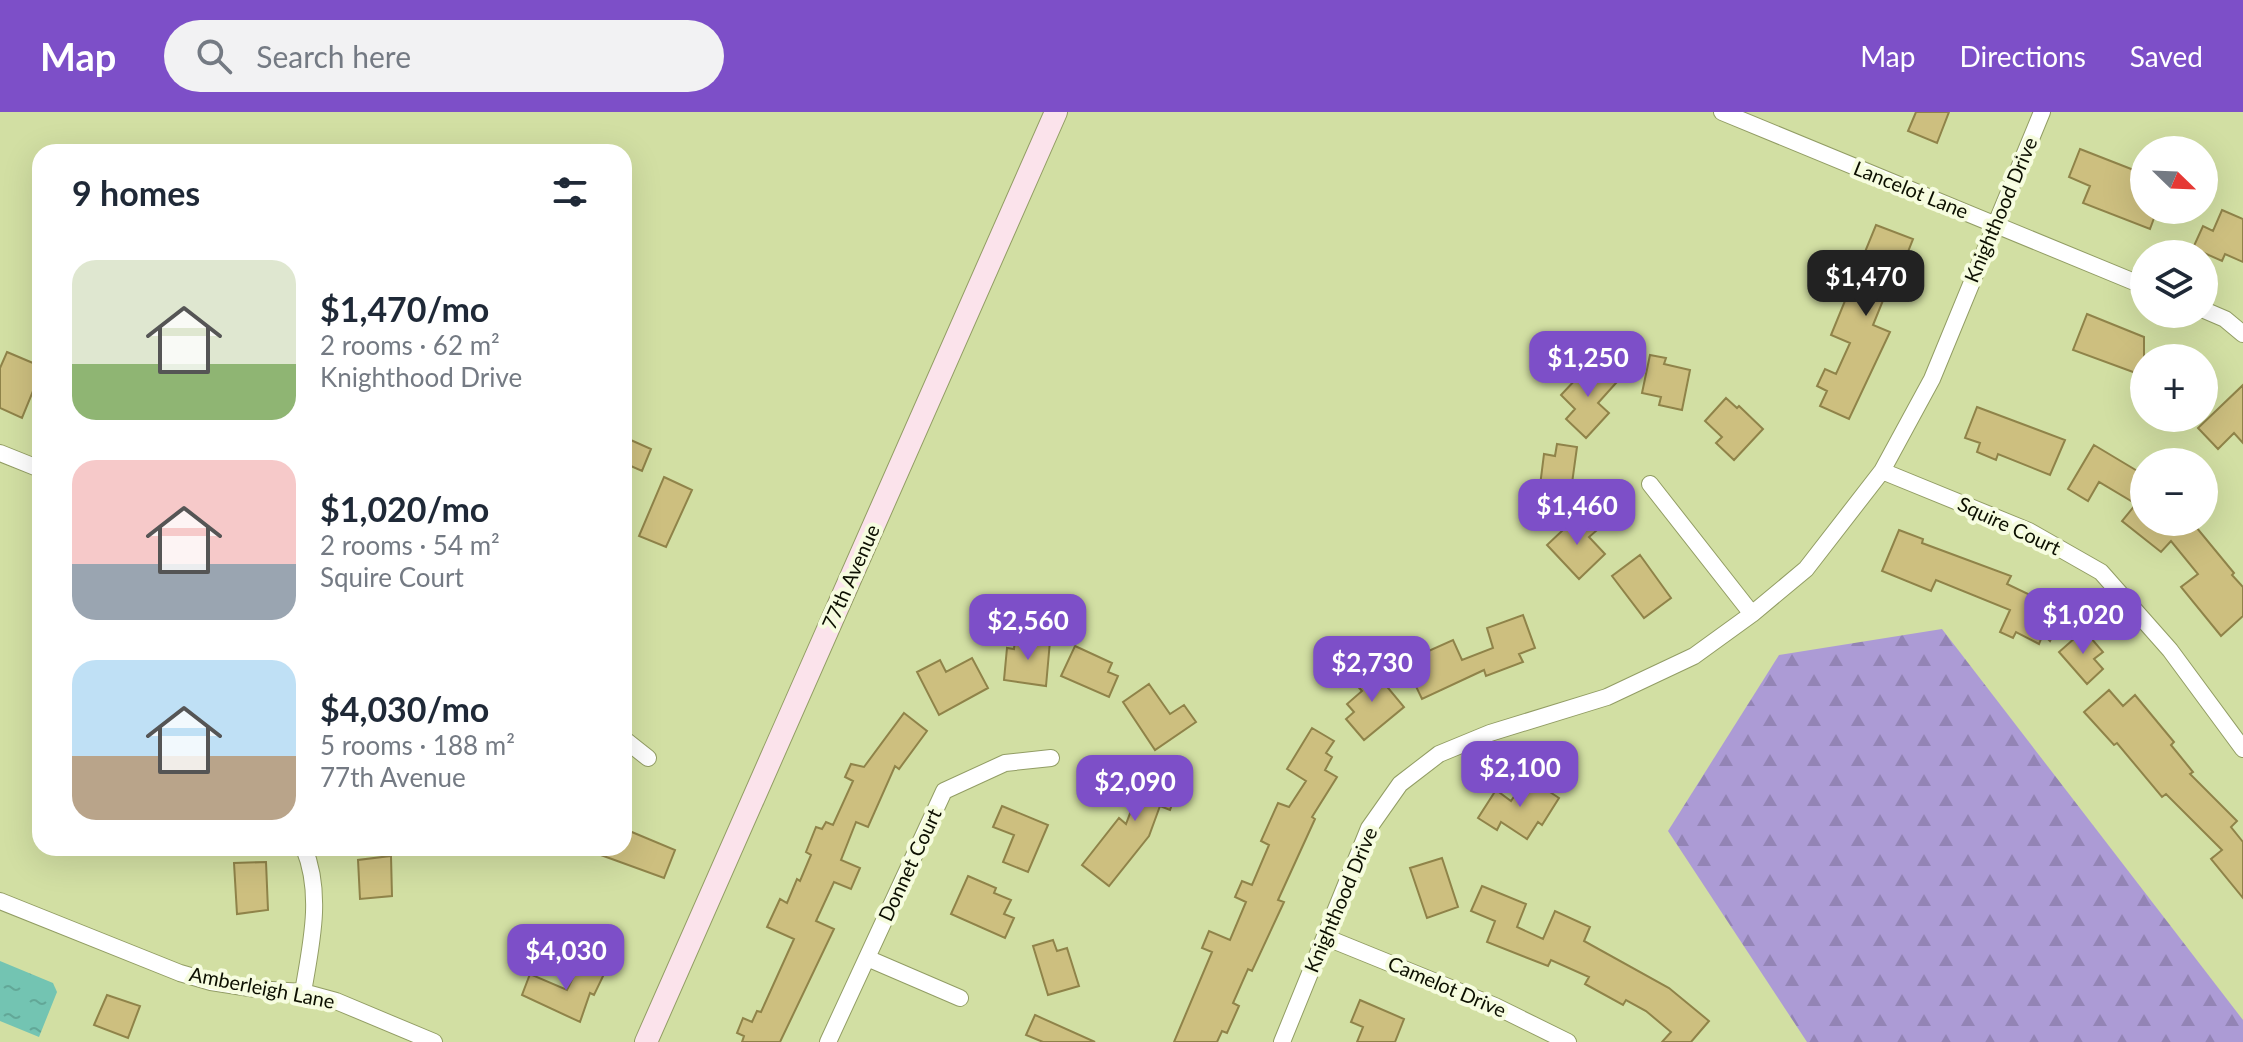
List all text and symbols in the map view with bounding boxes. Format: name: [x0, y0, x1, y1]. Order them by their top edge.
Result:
search box: [164, 20, 724, 92]
text: Map: [40, 33, 116, 79]
icon: search: [192, 34, 236, 78]
text: Search here: [256, 38, 411, 74]
text: Map: [1860, 39, 1915, 73]
text: Directions: [1959, 39, 2086, 73]
text: Saved: [2130, 39, 2203, 73]
street label: Knighthood Drive: [1959, 133, 2042, 286]
north arrow: [2130, 136, 2218, 224]
map controls: [2130, 136, 2218, 536]
street label: Lancelot Lane: [1851, 155, 1972, 223]
icon: filters: [548, 170, 592, 214]
text: 9 homes: [72, 172, 200, 213]
button: layers: [2130, 240, 2218, 328]
pin: $1,470: [1801, 250, 1931, 318]
text: $1,470: [1825, 260, 1907, 292]
text: $1,470/mo: [320, 288, 489, 329]
icon: home: [136, 292, 232, 388]
text: 2 rooms · 62 m²: [320, 329, 500, 361]
pin: $1,250: [1523, 331, 1653, 399]
text: $1,250: [1547, 341, 1629, 373]
button: +: [2130, 344, 2218, 432]
text: Knighthood Drive: [320, 361, 522, 393]
button: −: [2130, 448, 2218, 536]
pin: $1,460: [1512, 479, 1642, 547]
text: $1,020/mo: [320, 488, 489, 529]
text: $1,460: [1536, 489, 1618, 521]
street label: Squire Court: [1954, 491, 2065, 559]
icon: home: [136, 492, 232, 588]
street label: 77th Avenue: [816, 520, 884, 633]
text: 2 rooms · 54 m²: [320, 529, 500, 561]
text: Squire Court: [320, 561, 464, 593]
pin: $1,020: [2018, 588, 2148, 656]
pin: $2,560: [963, 594, 1093, 662]
text: $1,020: [2042, 598, 2124, 630]
text: $2,560: [987, 604, 1069, 636]
pin: $2,730: [1307, 636, 1437, 704]
text: $2,730: [1331, 646, 1413, 678]
text: $4,030/mo: [320, 688, 489, 729]
icon: home: [136, 692, 232, 788]
text: 5 rooms · 188 m²: [320, 729, 515, 761]
pin: $2,100: [1455, 741, 1585, 809]
text: $2,100: [1479, 751, 1561, 783]
pin: $2,090: [1070, 755, 1200, 823]
text: 77th Avenue: [320, 761, 466, 793]
text: $2,090: [1094, 765, 1176, 797]
street label: Donnet Court: [873, 804, 946, 925]
street label: Knighthood Drive: [1299, 823, 1382, 976]
pin: $4,030: [501, 924, 631, 992]
text: $4,030: [525, 934, 607, 966]
street label: Camelot Drive: [1385, 950, 1510, 1022]
street label: Amberleigh Lane: [187, 961, 337, 1013]

